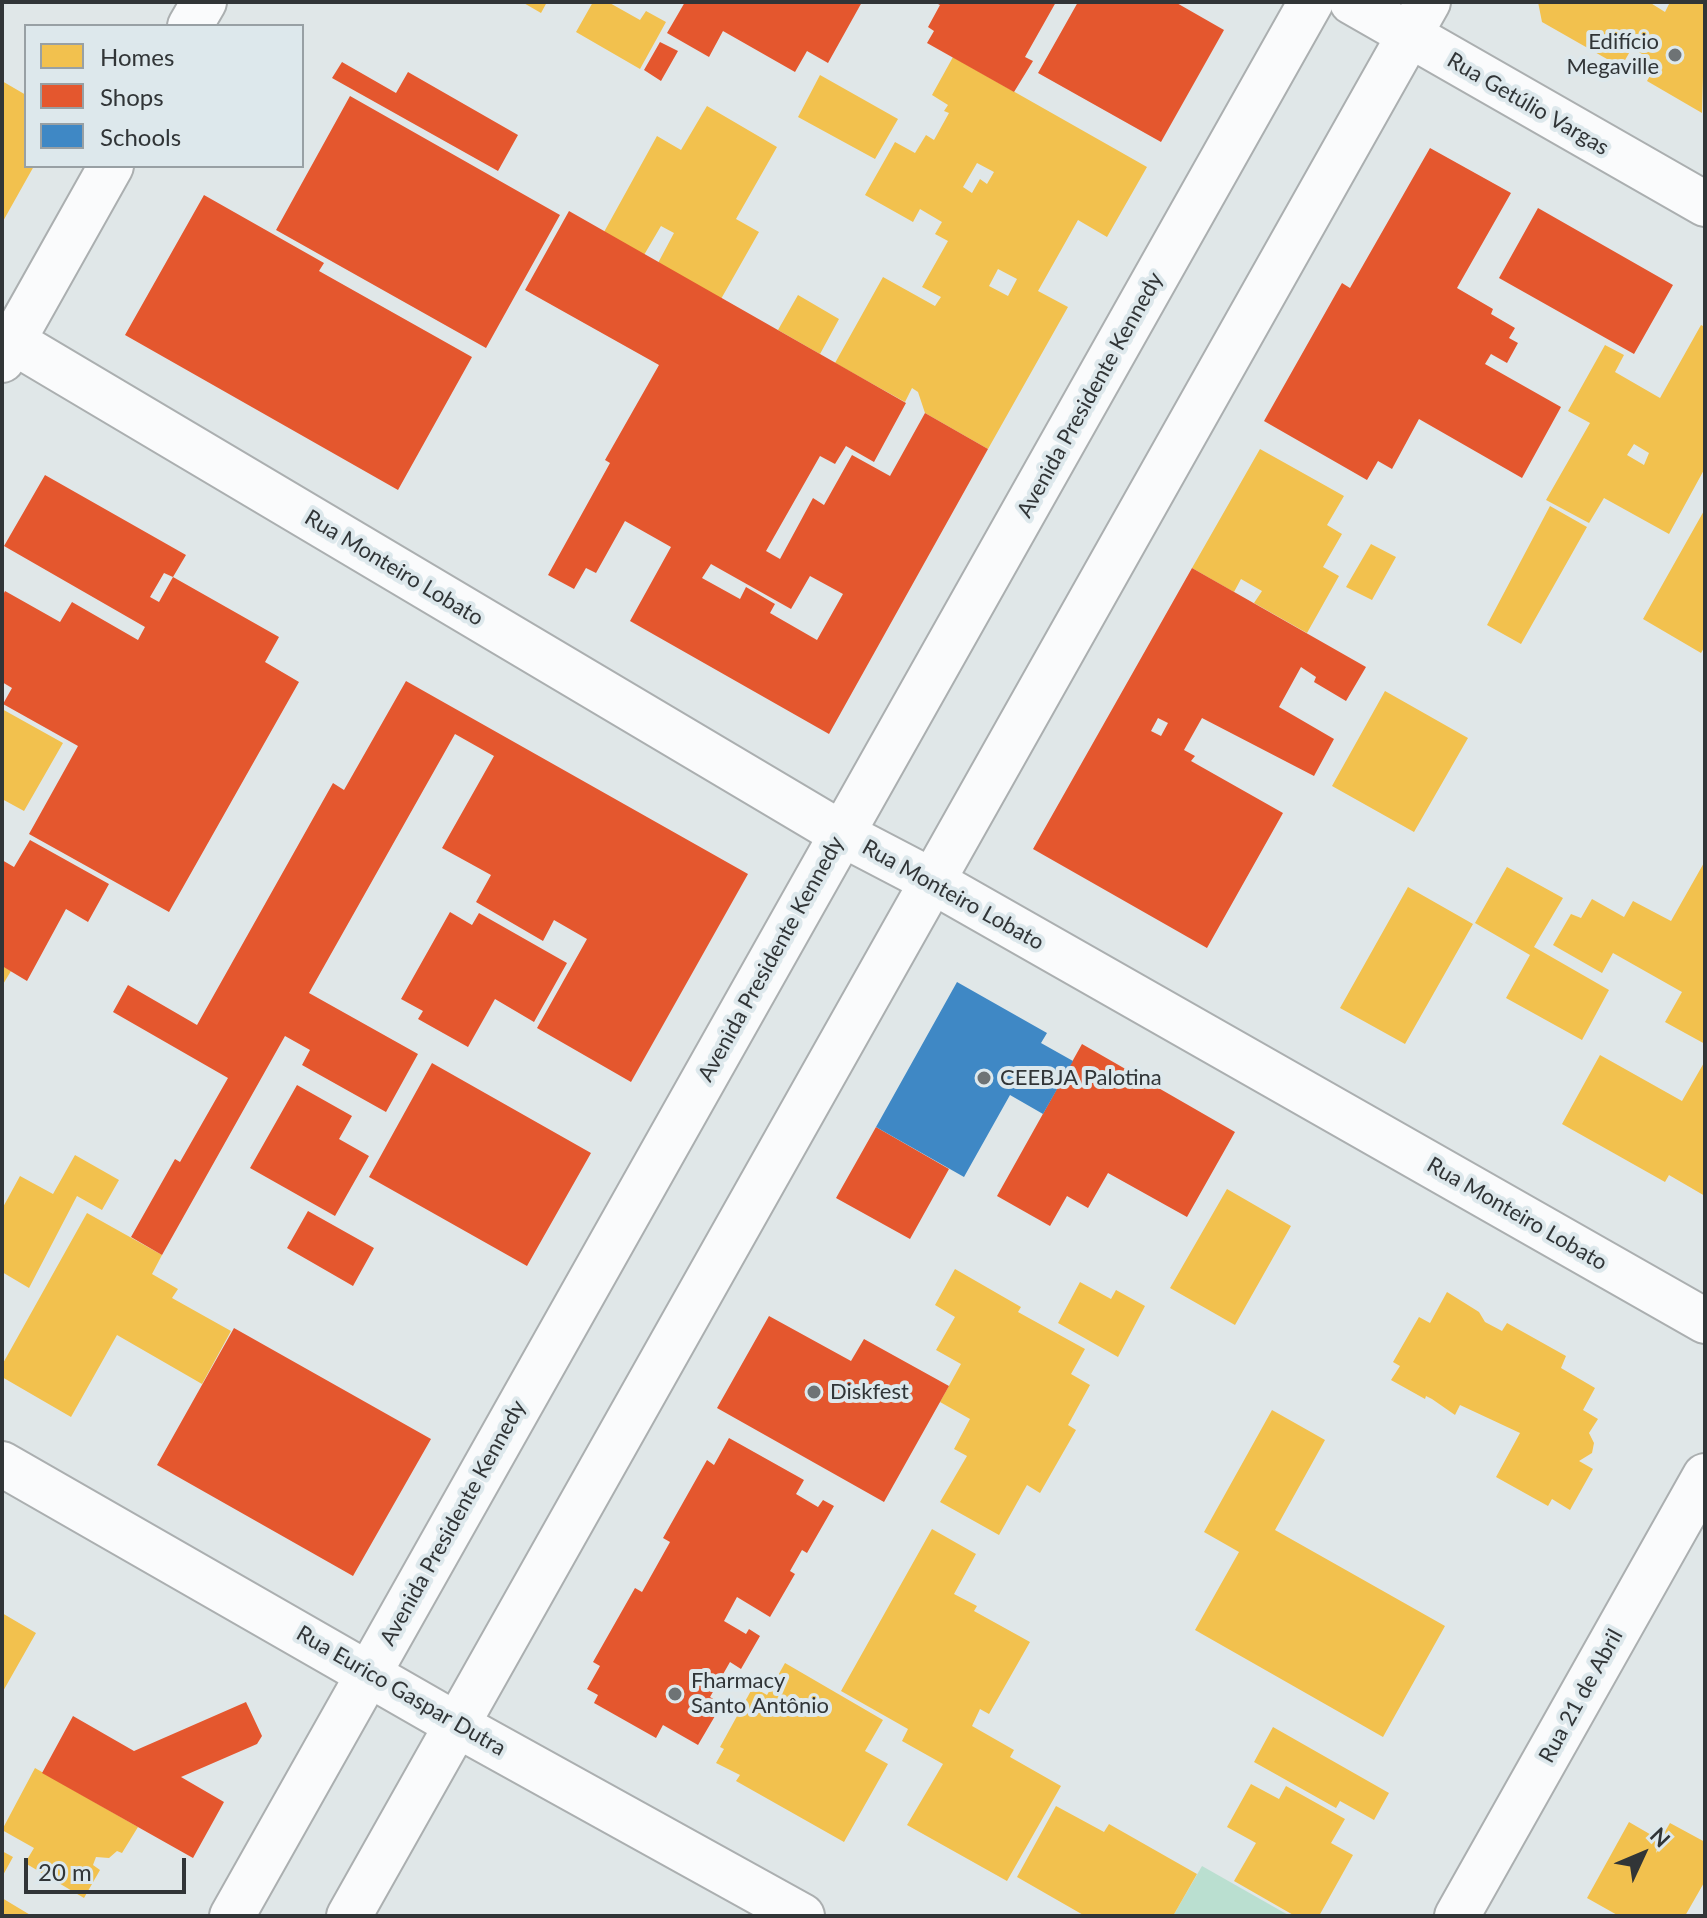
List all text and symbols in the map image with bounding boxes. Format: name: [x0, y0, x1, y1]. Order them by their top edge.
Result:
legend: [24, 24, 304, 168]
place label: Edifício Megaville: [1567, 29, 1659, 80]
text: Homes: [100, 42, 174, 71]
marker: Edifício Megaville: [1666, 46, 1684, 64]
street label: Rua Getúlio Vargas: [1442, 47, 1614, 161]
text: Shops: [100, 82, 164, 111]
text: Schools: [100, 122, 181, 151]
street label: Avenida Presidente Kennedy: [1011, 268, 1169, 522]
street label: Rua Monteiro Lobato: [300, 504, 488, 632]
street label: Avenida Presidente Kennedy: [692, 832, 850, 1086]
street label: Rua Monteiro Lobato: [858, 834, 1048, 956]
place label: CEEBJA Palotina: [1000, 1065, 1162, 1091]
marker: CEEBJA Palotina: [975, 1069, 993, 1087]
street label: Rua Monteiro Lobato: [1422, 1152, 1612, 1276]
place label: Diskfest: [830, 1379, 909, 1405]
marker: Diskfest: [805, 1383, 823, 1401]
street label: Avenida Presidente Kennedy: [374, 1396, 532, 1650]
street label: Rua Eurico Gaspar Dutra: [292, 1620, 510, 1762]
street label: Rua 21 de Abril: [1533, 1625, 1629, 1767]
place label: Fharmacy Santo Antônio: [691, 1668, 829, 1720]
marker: Fharmacy Santo Antônio: [666, 1685, 684, 1703]
north arrow: [1603, 1814, 1683, 1894]
text: N: [1645, 1821, 1676, 1852]
scale bar: [28, 1842, 190, 1892]
text: 20 m: [38, 1857, 92, 1886]

